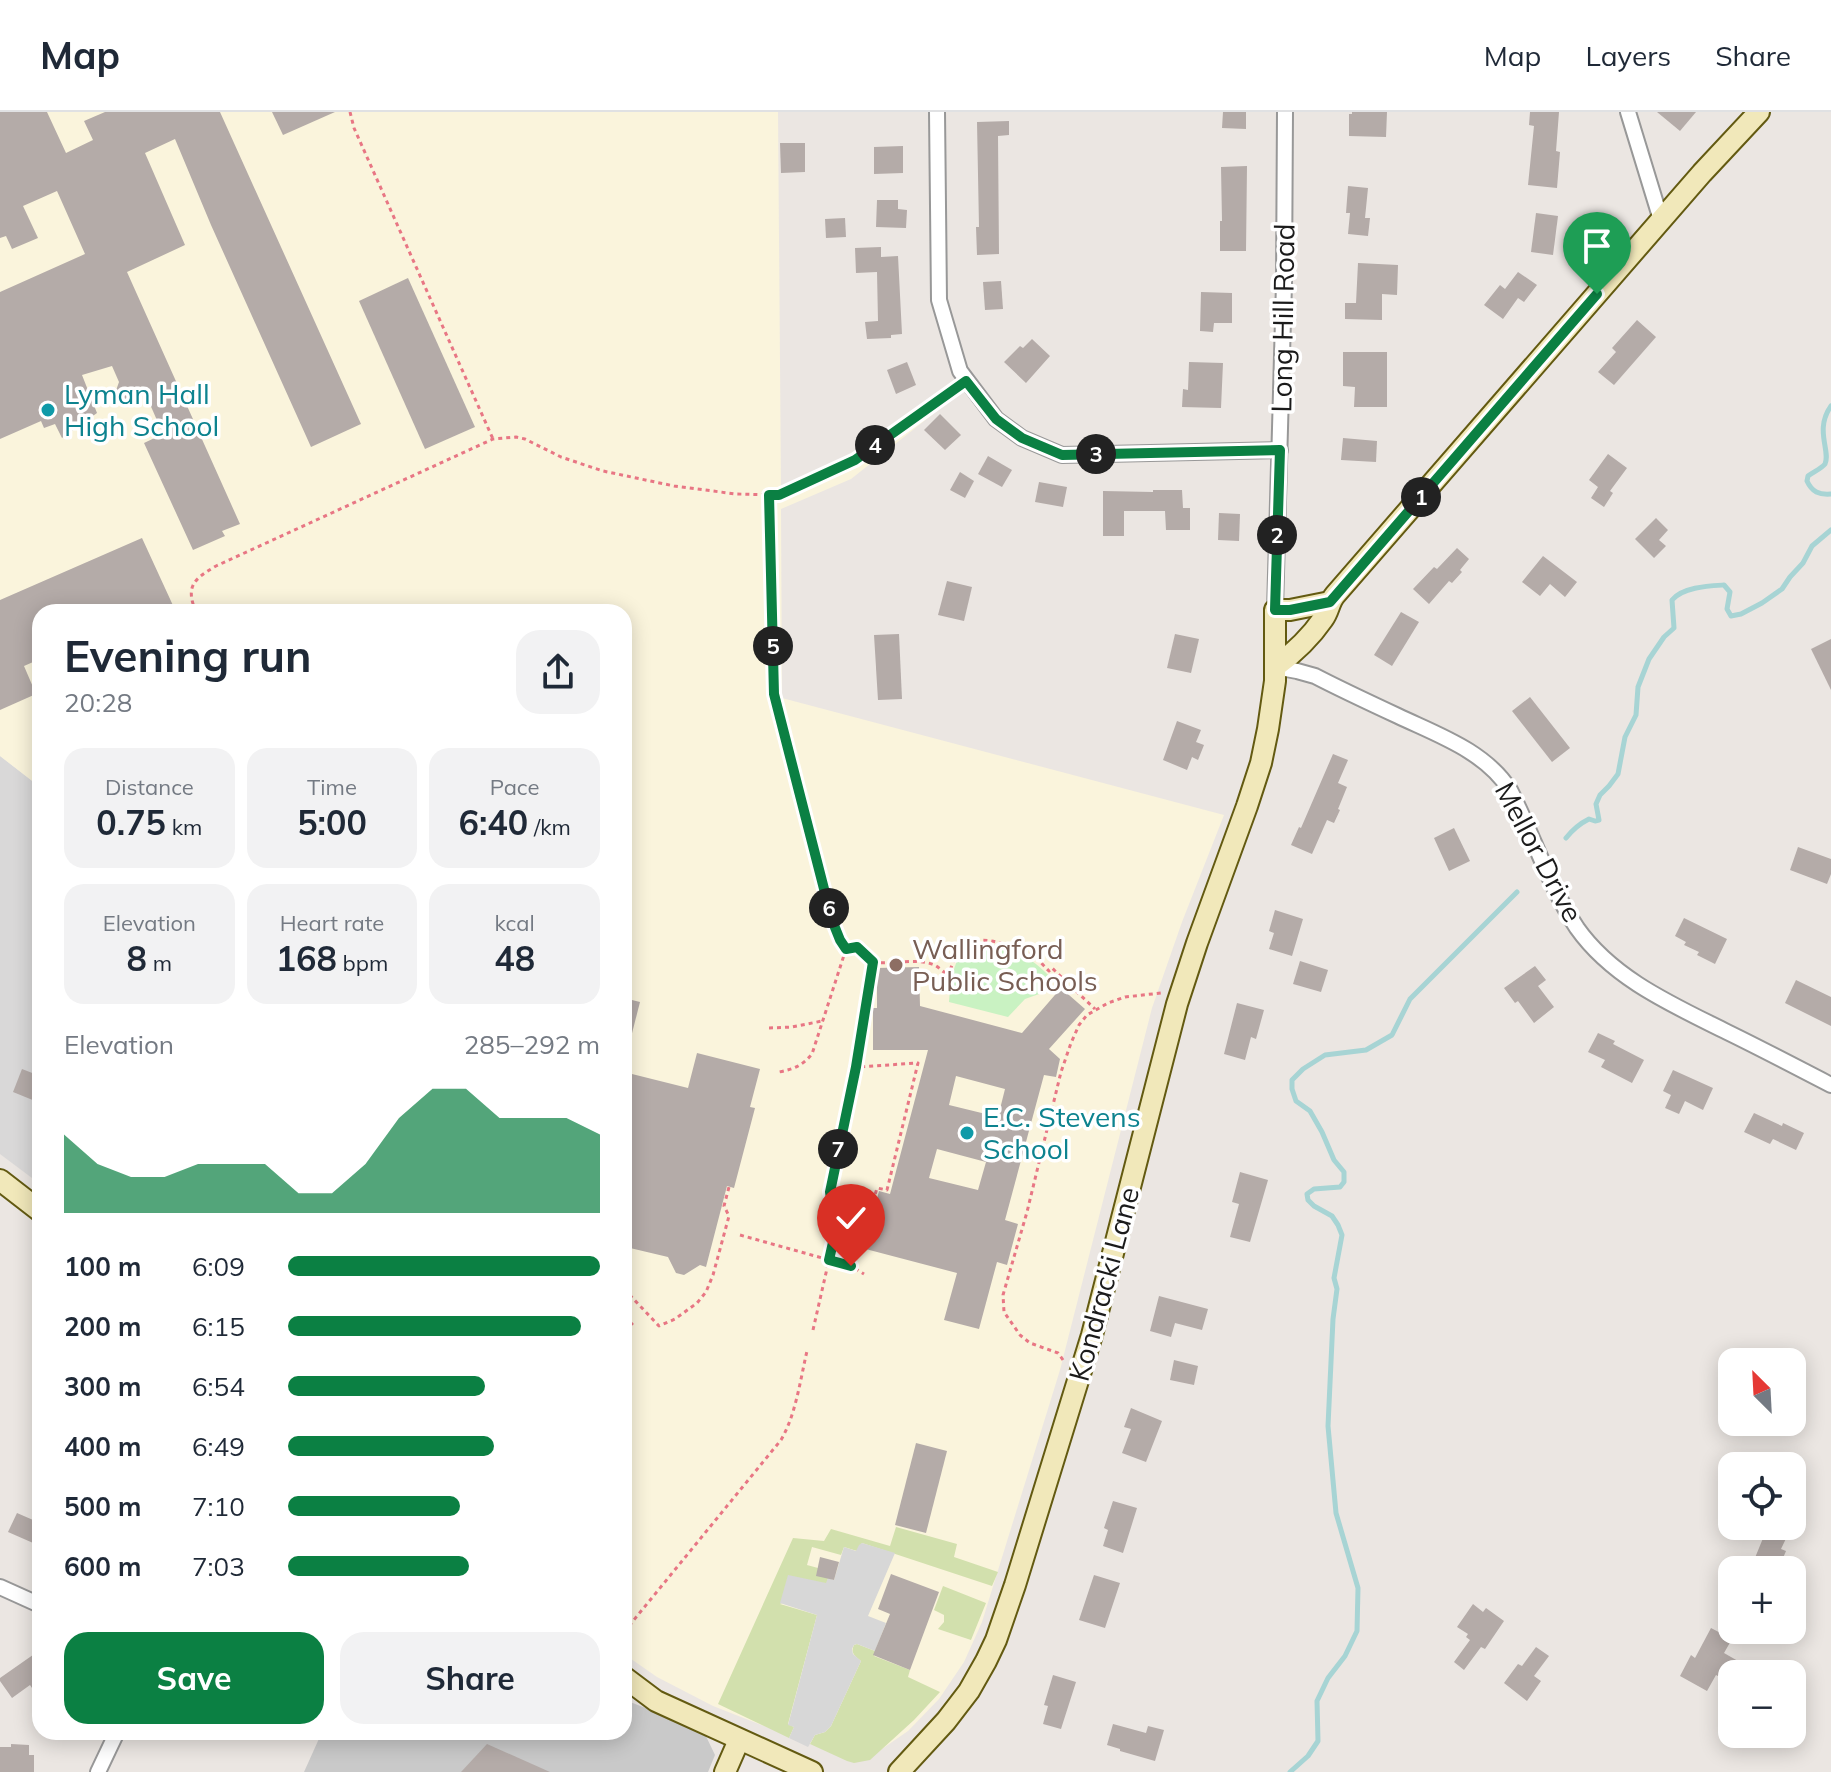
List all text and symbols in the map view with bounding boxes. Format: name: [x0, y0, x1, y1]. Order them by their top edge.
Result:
text: Map: [40, 31, 120, 79]
text: Map: [1484, 38, 1541, 73]
text: Layers: [1585, 38, 1671, 73]
text: Share: [1715, 38, 1791, 73]
pin: [1563, 212, 1631, 294]
street label: Long Hill Road: [1263, 223, 1302, 413]
icon: arrive: [1575, 224, 1619, 268]
place label: Lyman Hall High School: [64, 376, 219, 443]
marker: Lyman Hall High School: [39, 401, 57, 419]
pin: 4: [855, 425, 895, 465]
text: 4: [868, 431, 882, 459]
pin: 3: [1076, 434, 1116, 474]
text: 3: [1089, 440, 1103, 468]
pin: 1: [1401, 477, 1441, 517]
text: 1: [1414, 483, 1428, 511]
pin: 2: [1257, 515, 1297, 555]
text: 2: [1270, 521, 1284, 549]
pin: 5: [753, 626, 793, 666]
text: Evening run: [64, 628, 311, 683]
button: share: [516, 630, 600, 714]
text: 5: [766, 632, 780, 660]
text: 20:28: [64, 686, 132, 719]
text: Distance: [105, 773, 194, 801]
text: Time: [307, 773, 357, 801]
text: Pace: [490, 773, 539, 801]
street label: Mellor Drive: [1488, 776, 1591, 928]
text: 0.75: [96, 801, 166, 844]
text: 5:00: [297, 801, 367, 844]
text: 6:40: [459, 801, 528, 844]
text: km: [166, 813, 202, 841]
text: /km: [528, 813, 571, 841]
pin: 6: [809, 888, 849, 928]
text: 6: [822, 894, 836, 922]
text: Elevation: [103, 909, 196, 937]
text: Heart rate: [280, 909, 384, 937]
text: kcal: [495, 909, 535, 937]
place label: Wallingford Public Schools: [912, 931, 1098, 998]
text: 8: [127, 937, 147, 980]
text: 168: [276, 937, 337, 980]
text: 48: [494, 937, 535, 980]
text: m: [147, 949, 172, 977]
text: bpm: [337, 949, 388, 977]
marker: Wallingford Public Schools: [887, 956, 905, 974]
text: Elevation: [64, 1028, 174, 1061]
text: 285–292 m: [464, 1028, 600, 1061]
place label: E.C. Stevens School: [983, 1099, 1141, 1166]
marker: E.C. Stevens School: [958, 1124, 976, 1142]
pin: 7: [818, 1129, 858, 1169]
text: 7: [831, 1135, 845, 1163]
street label: Kondracki Lane: [1061, 1183, 1146, 1385]
pin: [817, 1184, 885, 1266]
icon: check: [829, 1196, 873, 1240]
text: 100 m: [64, 1250, 141, 1283]
text: 6:09: [192, 1250, 245, 1283]
text: 200 m: [64, 1310, 141, 1343]
text: 6:15: [192, 1310, 245, 1343]
north arrow: [1718, 1348, 1806, 1436]
map controls: [1718, 1348, 1806, 1748]
text: 300 m: [64, 1370, 141, 1403]
text: 6:54: [192, 1370, 245, 1403]
text: 400 m: [64, 1430, 141, 1463]
text: 6:49: [192, 1430, 245, 1463]
button: locate: [1718, 1452, 1806, 1540]
text: 500 m: [64, 1490, 141, 1523]
text: 7:10: [192, 1490, 245, 1523]
text: 600 m: [64, 1550, 141, 1583]
text: 7:03: [192, 1550, 245, 1583]
button: +: [1718, 1556, 1806, 1644]
button: Save: [64, 1632, 324, 1724]
button: Share: [340, 1632, 600, 1724]
button: −: [1718, 1660, 1806, 1748]

